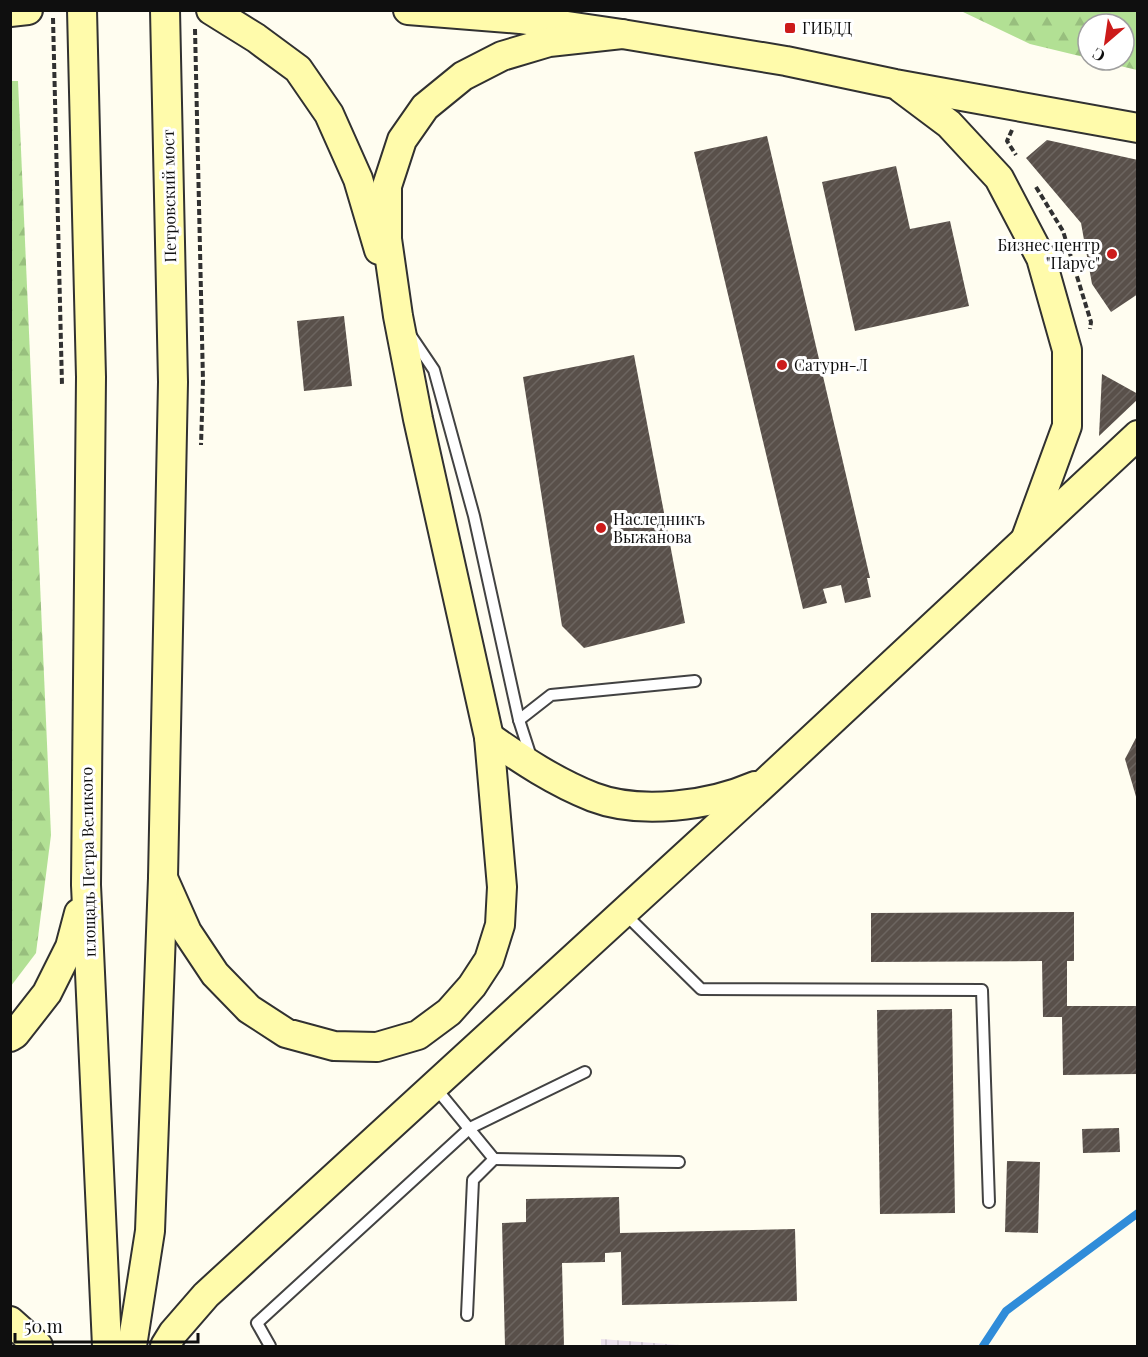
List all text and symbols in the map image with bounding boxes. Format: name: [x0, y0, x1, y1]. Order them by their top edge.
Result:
north arrow: [1076, 12, 1136, 72]
place label: ГИБДД: [802, 17, 852, 38]
marker: ГИБДД: [783, 21, 797, 35]
text: С: [1088, 44, 1109, 67]
street label: Петровский мост: [157, 129, 180, 263]
place label: Бизнес центр "Парус": [997, 234, 1100, 273]
marker: Бизнес центр "Парус": [1105, 247, 1119, 261]
place label: Сатурн-Л: [794, 354, 868, 375]
marker: Сатурн-Л: [775, 358, 789, 372]
place label: Наследникъ Выжанова: [613, 508, 705, 547]
marker: Наследникъ Выжанова: [594, 521, 608, 535]
street label: площадь Петра Великого: [75, 766, 100, 957]
scale bar: [15, 1306, 198, 1344]
text: 50 m: [24, 1314, 63, 1338]

